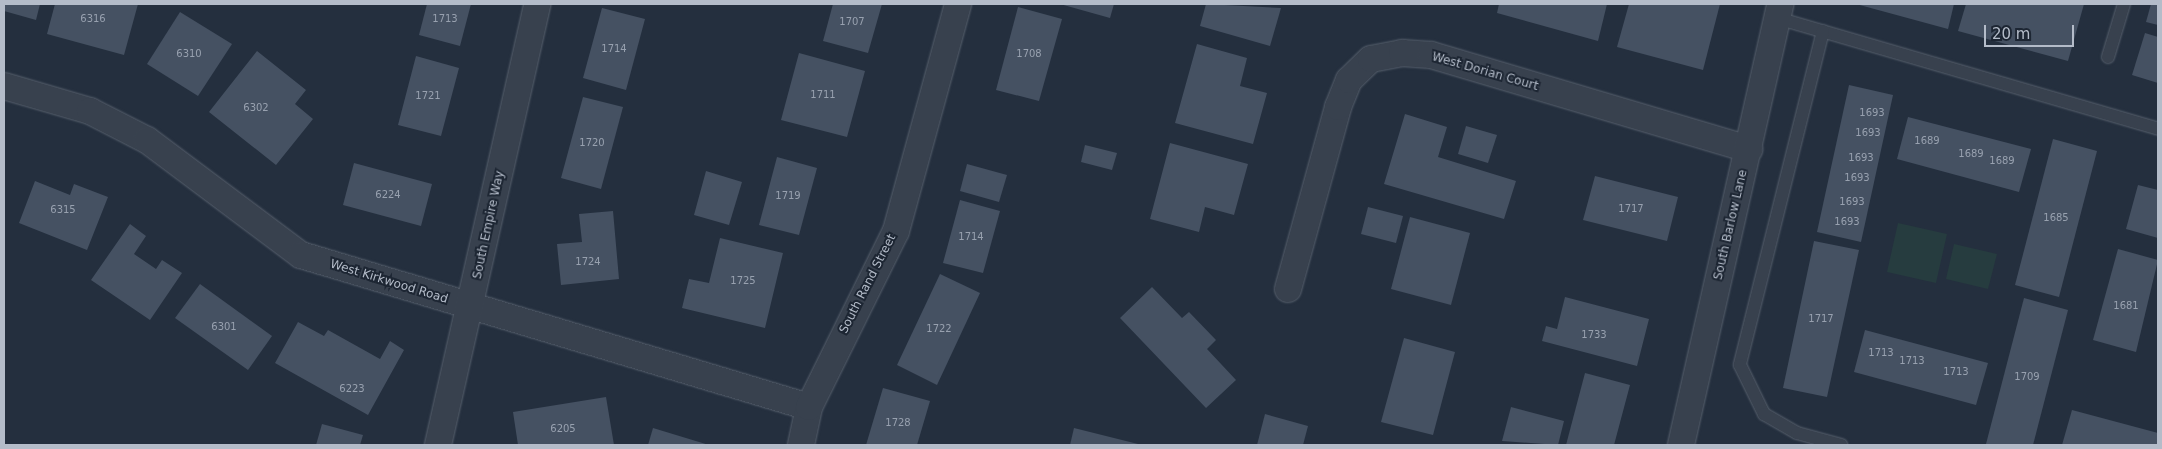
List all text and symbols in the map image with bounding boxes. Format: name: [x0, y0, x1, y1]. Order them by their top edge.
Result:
house number: 6316: [80, 13, 106, 25]
house number: 1713: [432, 13, 458, 25]
scale bar: [1987, 15, 2077, 47]
house number: 1707: [839, 16, 865, 28]
text: 20 m: [1992, 25, 2030, 43]
house number: 1714: [601, 43, 627, 55]
house number: 6310: [176, 48, 202, 60]
house number: 1708: [1016, 48, 1042, 60]
street label: West Dorian Court: [1430, 50, 1540, 94]
house number: 1711: [810, 89, 836, 101]
house number: 1721: [415, 90, 441, 102]
house number: 6302: [243, 102, 269, 114]
house number: 1693: [1859, 107, 1885, 119]
house number: 1693: [1855, 127, 1881, 139]
house number: 1689: [1914, 135, 1940, 147]
house number: 1720: [579, 137, 605, 149]
house number: 1689: [1958, 148, 1984, 160]
house number: 1693: [1848, 152, 1874, 164]
house number: 1689: [1989, 155, 2015, 167]
street label: South Barlow Lane: [1711, 169, 1751, 281]
street label: South Empire Way: [470, 170, 508, 280]
house number: 1693: [1844, 172, 1870, 184]
house number: 6224: [375, 189, 401, 201]
house number: 1719: [775, 190, 801, 202]
house number: 1693: [1839, 196, 1865, 208]
house number: 1717: [1618, 203, 1644, 215]
house number: 6315: [50, 204, 76, 216]
house number: 1685: [2043, 212, 2069, 224]
house number: 1693: [1834, 216, 1860, 228]
house number: 1714: [958, 231, 984, 243]
street label: South Rand Street: [837, 232, 899, 336]
house number: 1724: [575, 256, 601, 268]
street label: West Kirkwood Road: [328, 257, 450, 307]
house number: 1725: [730, 275, 756, 287]
house number: 1681: [2113, 300, 2139, 312]
house number: 1717: [1808, 313, 1834, 325]
house number: 6301: [211, 321, 237, 333]
house number: 1722: [926, 323, 952, 335]
house number: 1733: [1581, 329, 1607, 341]
house number: 1713: [1868, 347, 1894, 359]
house number: 1713: [1899, 355, 1925, 367]
house number: 1713: [1943, 366, 1969, 378]
house number: 1709: [2014, 371, 2040, 383]
house number: 6223: [339, 383, 365, 395]
house number: 1728: [885, 417, 911, 429]
house number: 6205: [550, 423, 576, 435]

